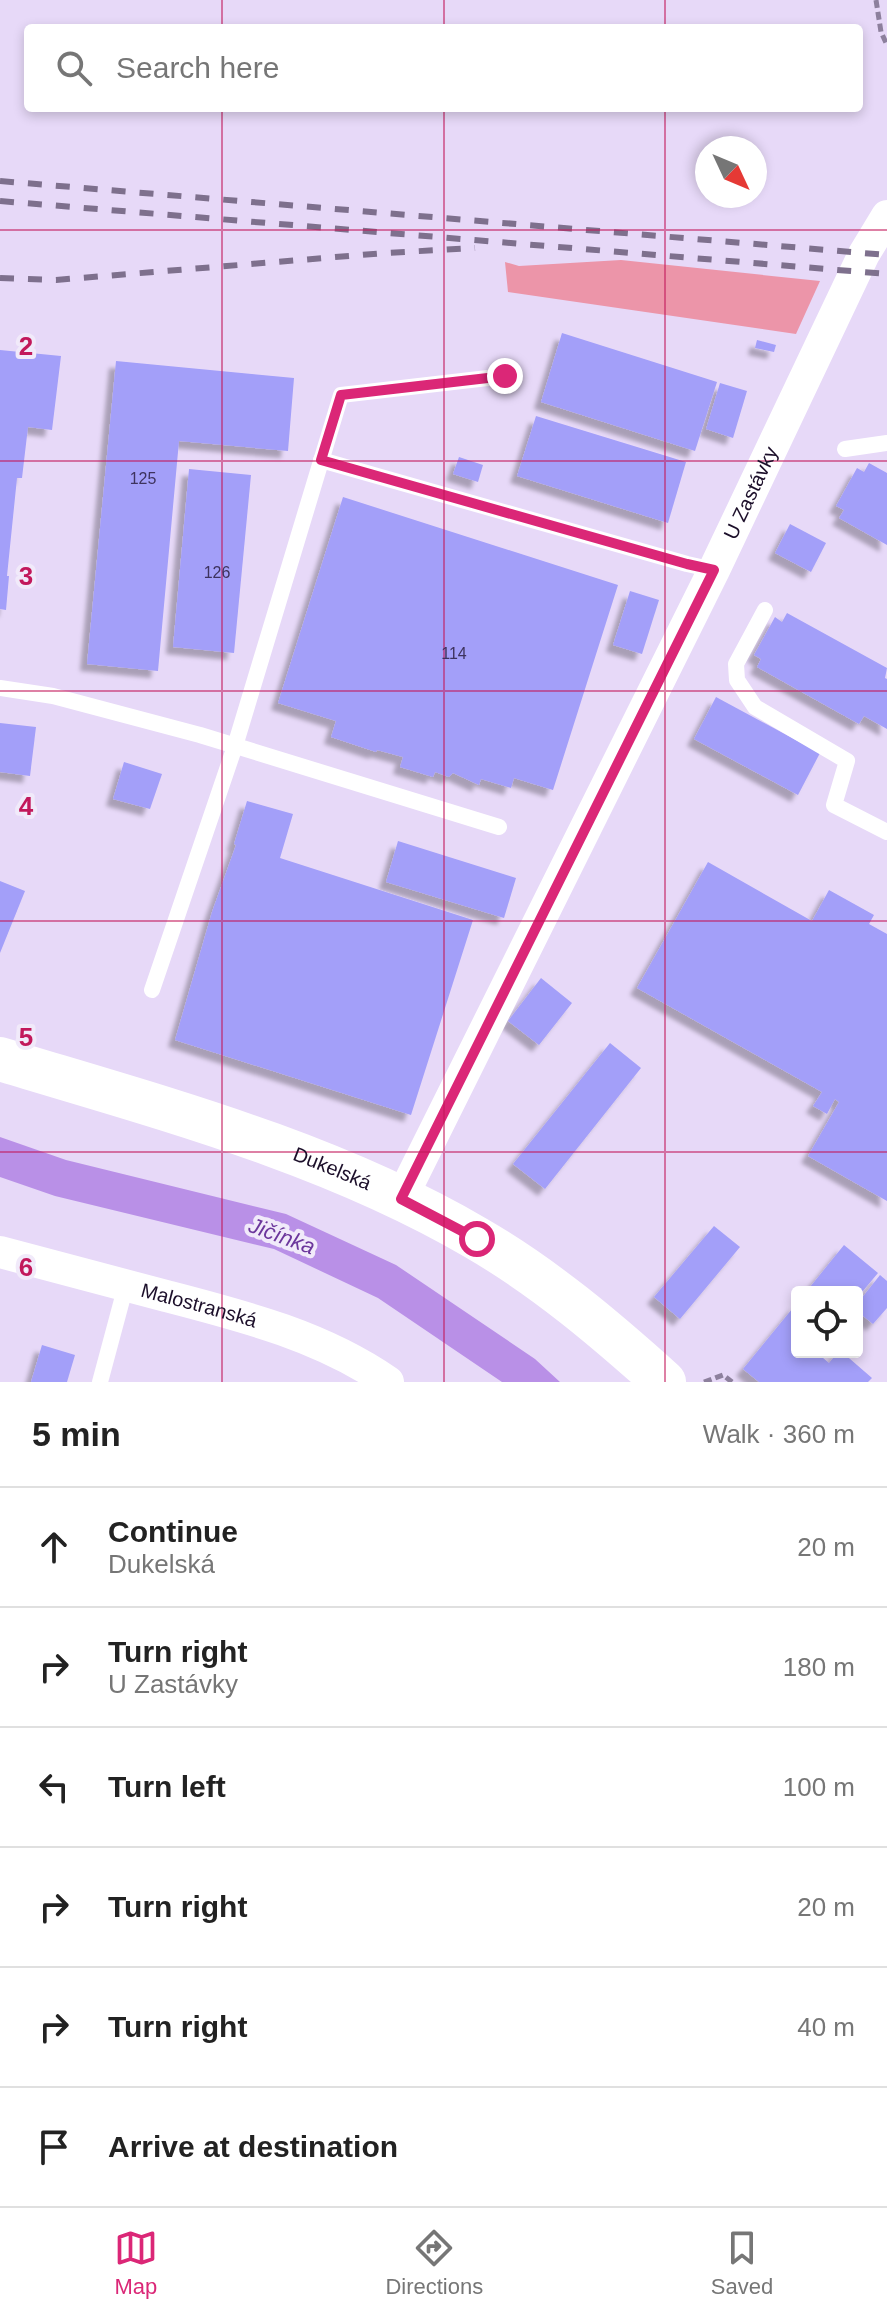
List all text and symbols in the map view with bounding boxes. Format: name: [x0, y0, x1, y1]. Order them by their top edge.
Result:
search box: [24, 24, 863, 112]
icon: search: [52, 46, 96, 90]
text: Search here: [116, 51, 279, 84]
north arrow: [695, 136, 767, 208]
text: 2: [19, 331, 33, 361]
route end: [487, 358, 523, 394]
street label: U Zastávky: [719, 443, 782, 543]
house number: 125: [130, 470, 156, 487]
text: 3: [19, 561, 33, 591]
house number: 126: [204, 564, 230, 581]
house number: 114: [441, 645, 467, 662]
text: 4: [19, 791, 34, 821]
text: 5: [19, 1022, 33, 1052]
street label: Dukelská: [290, 1143, 376, 1195]
water label: Jičínka: [245, 1212, 318, 1259]
route start: [459, 1221, 495, 1257]
text: 6: [19, 1252, 33, 1282]
street label: Malostranská: [139, 1279, 260, 1332]
map controls: [791, 1286, 863, 1358]
button: locate: [791, 1286, 863, 1358]
text: 5 min: [32, 1415, 121, 1453]
text: Walk · 360 m: [703, 1419, 855, 1449]
text: Continue: [108, 1515, 238, 1548]
icon: ahead: [32, 1525, 76, 1569]
text: 20 m: [797, 1532, 855, 1562]
text: Dukelská: [108, 1549, 215, 1579]
text: Turn right: [108, 1635, 247, 1668]
icon: right: [32, 1645, 76, 1689]
text: 180 m: [783, 1652, 855, 1682]
text: U Zastávky: [108, 1669, 238, 1699]
icon: left: [32, 1765, 76, 1809]
text: Turn left: [108, 1770, 226, 1803]
text: 100 m: [783, 1772, 855, 1802]
icon: right: [32, 1885, 76, 1929]
text: Turn right: [108, 1890, 247, 1923]
text: 20 m: [797, 1892, 855, 1922]
icon: right: [32, 2005, 76, 2049]
text: Turn right: [108, 2010, 247, 2043]
text: 40 m: [797, 2012, 855, 2042]
icon: arrive: [32, 2125, 76, 2169]
text: Arrive at destination: [108, 2130, 398, 2163]
tab: Map: [114, 2226, 158, 2300]
tab: Directions: [385, 2226, 483, 2300]
tab: Saved: [711, 2226, 773, 2300]

